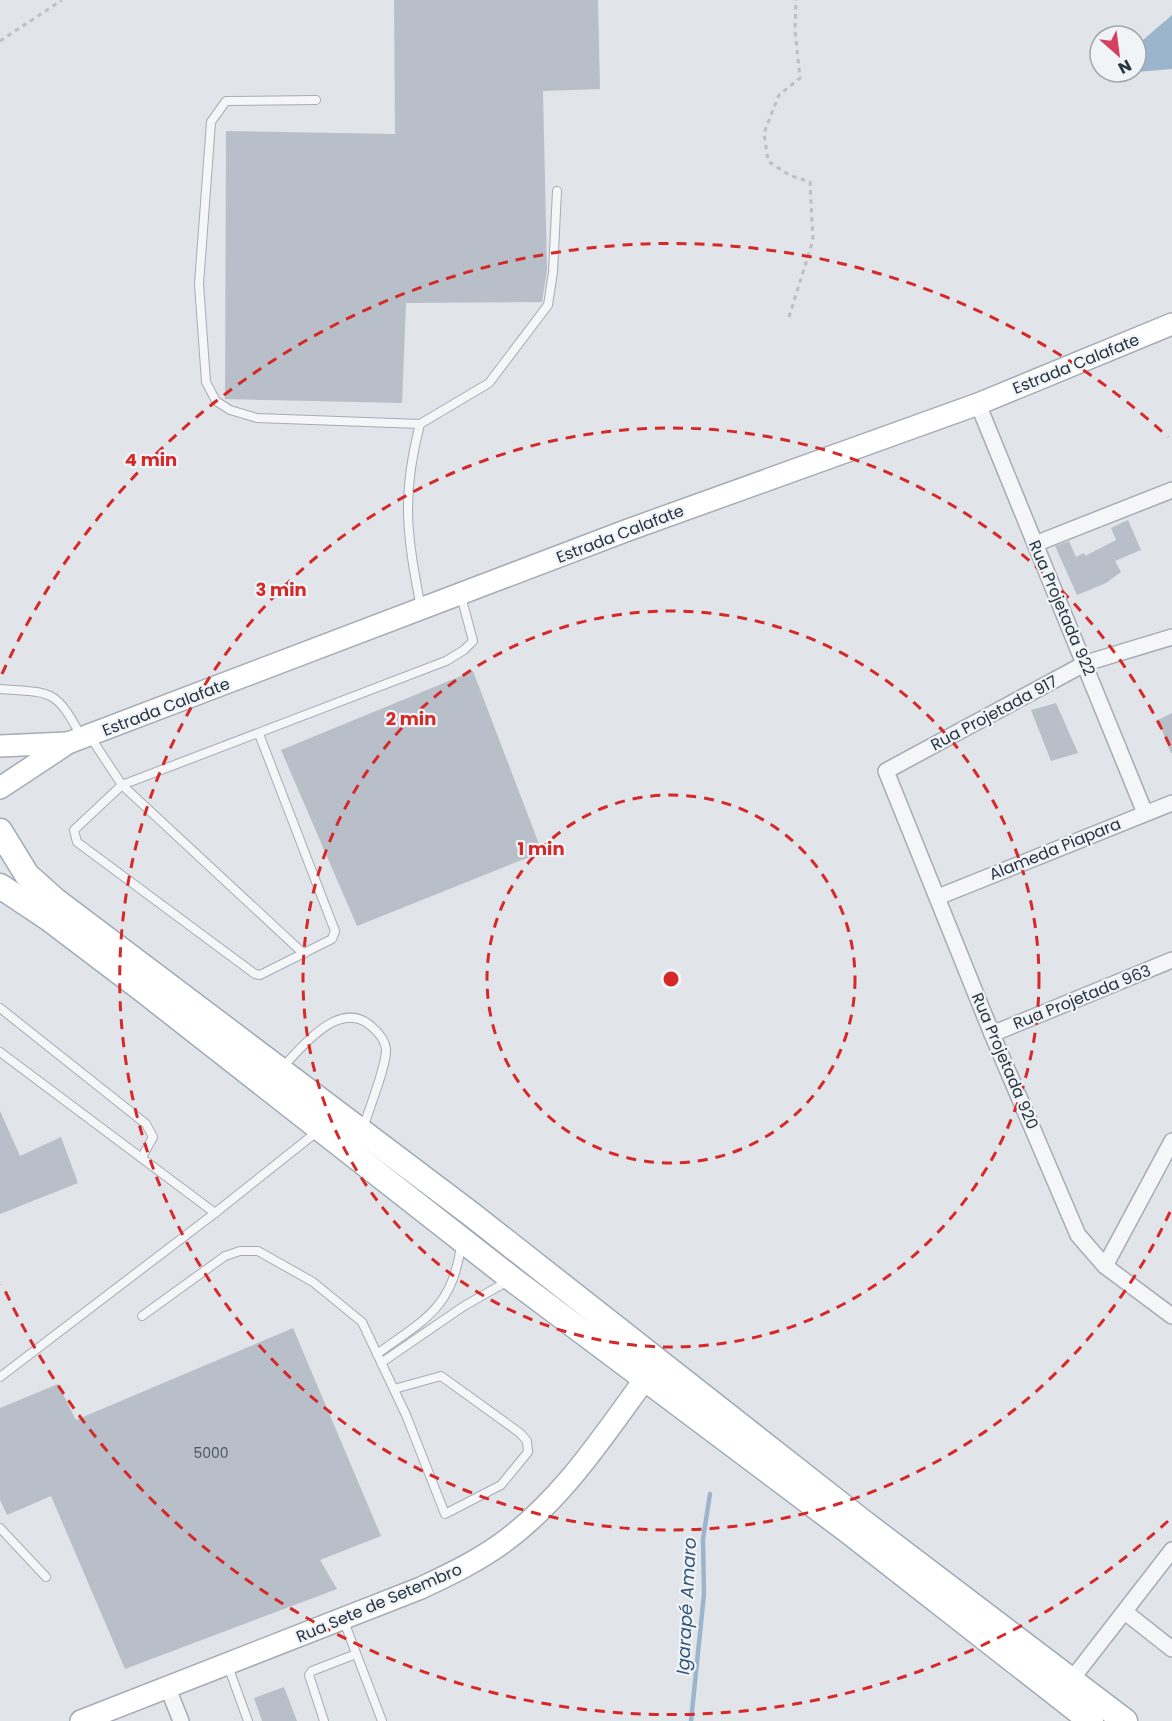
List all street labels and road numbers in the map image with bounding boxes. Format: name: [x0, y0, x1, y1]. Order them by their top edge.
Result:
street label: Estrada Calafate: [1009, 328, 1143, 400]
street label: Estrada Calafate: [553, 499, 687, 569]
street label: Rua Projetada 922: [1023, 537, 1101, 679]
street label: Rua Projetada 917: [926, 670, 1062, 756]
street label: Estrada Calafate: [99, 672, 233, 742]
street label: Alameda Piapara: [986, 812, 1124, 886]
street label: Rua Projetada 963: [1010, 959, 1154, 1035]
street label: Rua Projetada 920: [966, 989, 1044, 1133]
street label: Rua Sete de Setembro: [293, 1558, 465, 1648]

